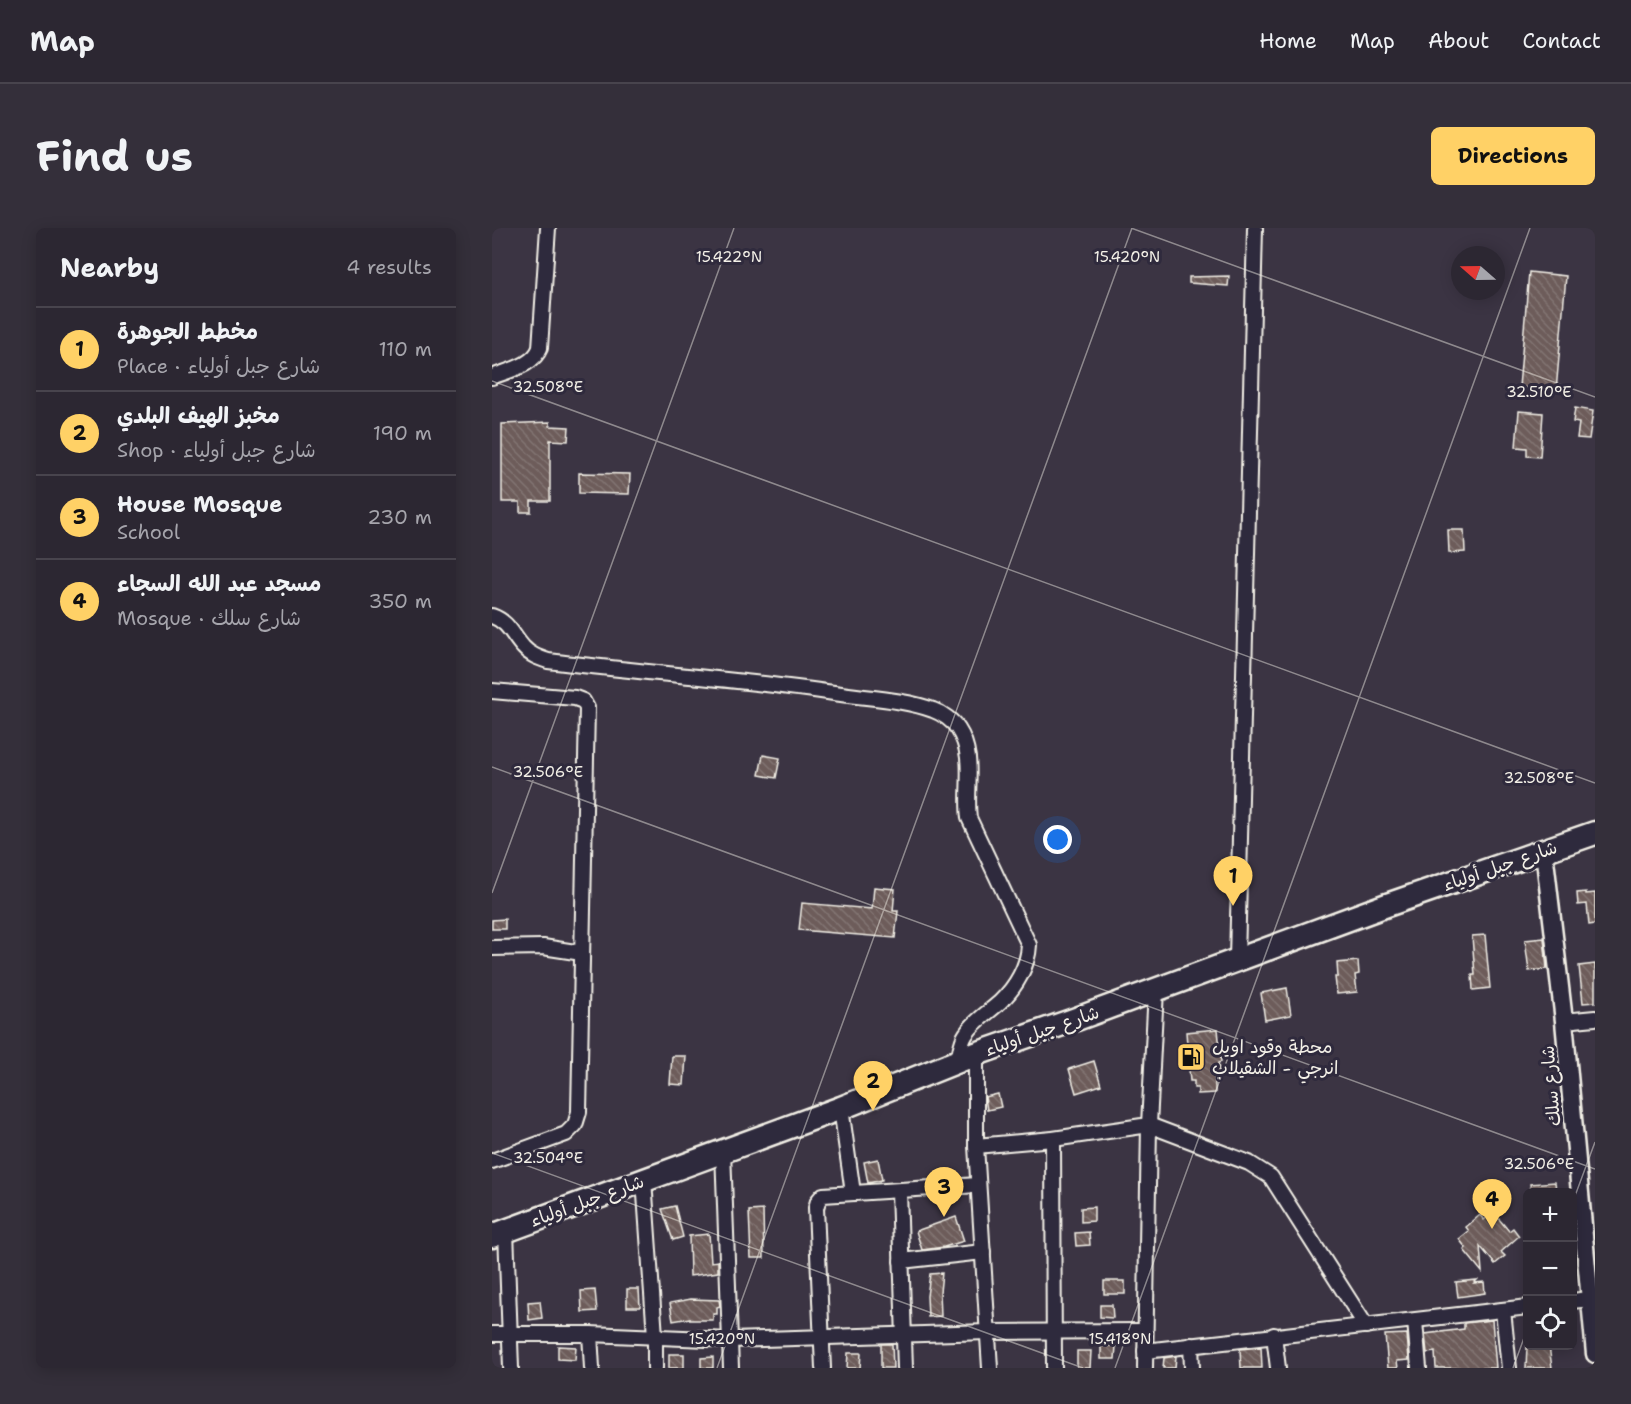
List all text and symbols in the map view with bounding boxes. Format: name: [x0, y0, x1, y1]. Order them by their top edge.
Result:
text: Map: [30, 22, 95, 60]
text: Home: [1259, 27, 1317, 55]
text: Map: [1350, 27, 1395, 55]
text: About: [1428, 27, 1489, 55]
text: Contact: [1522, 27, 1601, 55]
button: Directions: [1431, 127, 1595, 185]
text: Find us: [36, 128, 193, 184]
north arrow: [1451, 246, 1505, 300]
text: 15.422°N: [696, 247, 762, 267]
text: 15.420°N: [1094, 247, 1160, 267]
text: Nearby: [60, 250, 159, 285]
text: 4 results: [346, 254, 432, 280]
text: مخطط الجوهرة: [117, 317, 258, 346]
text: 1: [75, 336, 84, 362]
text: 110 m: [378, 336, 432, 362]
text: Place · شارع جبل أولياء: [117, 353, 320, 379]
text: 32.508°E: [513, 377, 583, 397]
text: 32.510°E: [1506, 382, 1572, 402]
text: مخبز الهيف البلدي: [117, 401, 280, 430]
text: 2: [73, 420, 87, 446]
text: 190 m: [373, 420, 432, 446]
text: Shop · شارع جبل أولياء: [117, 437, 316, 463]
text: House Mosque: [117, 490, 282, 519]
text: 3: [73, 504, 87, 530]
text: 230 m: [367, 504, 432, 530]
text: School: [117, 519, 180, 545]
text: مسجد عبد الله السجاء: [117, 569, 321, 598]
text: 4: [73, 588, 87, 614]
text: 350 m: [368, 588, 432, 614]
text: Mosque · شارع سلك: [117, 605, 301, 631]
text: 32.506°E: [513, 762, 583, 782]
text: 32.508°E: [1504, 768, 1574, 788]
your location: [1043, 825, 1072, 854]
street label: شارع جبل أولياء: [1440, 835, 1560, 897]
pin: 1: [1214, 856, 1252, 906]
street label: شارع جبل أولياء: [982, 1000, 1102, 1062]
place label: محطة وقود اويل انرجي - الشقيلاب: [1212, 1035, 1338, 1084]
fuel station icon: محطة وقود اويل انرجي - الشقيلاب: [1175, 1041, 1207, 1073]
street label: شارع سلك: [1536, 1045, 1566, 1127]
pin: 2: [854, 1062, 892, 1111]
text: 32.504°E: [513, 1148, 583, 1168]
text: 32.506°E: [1504, 1154, 1574, 1174]
pin: 3: [924, 1168, 964, 1217]
street label: شارع جبل أولياء: [527, 1169, 647, 1233]
pin: 4: [1472, 1180, 1512, 1229]
map controls: [1523, 1188, 1577, 1350]
button: +: [1523, 1188, 1577, 1242]
button: −: [1523, 1242, 1577, 1296]
button: locate: [1523, 1296, 1577, 1350]
text: 15.420°N: [689, 1329, 755, 1349]
text: 15.418°N: [1089, 1329, 1151, 1349]

